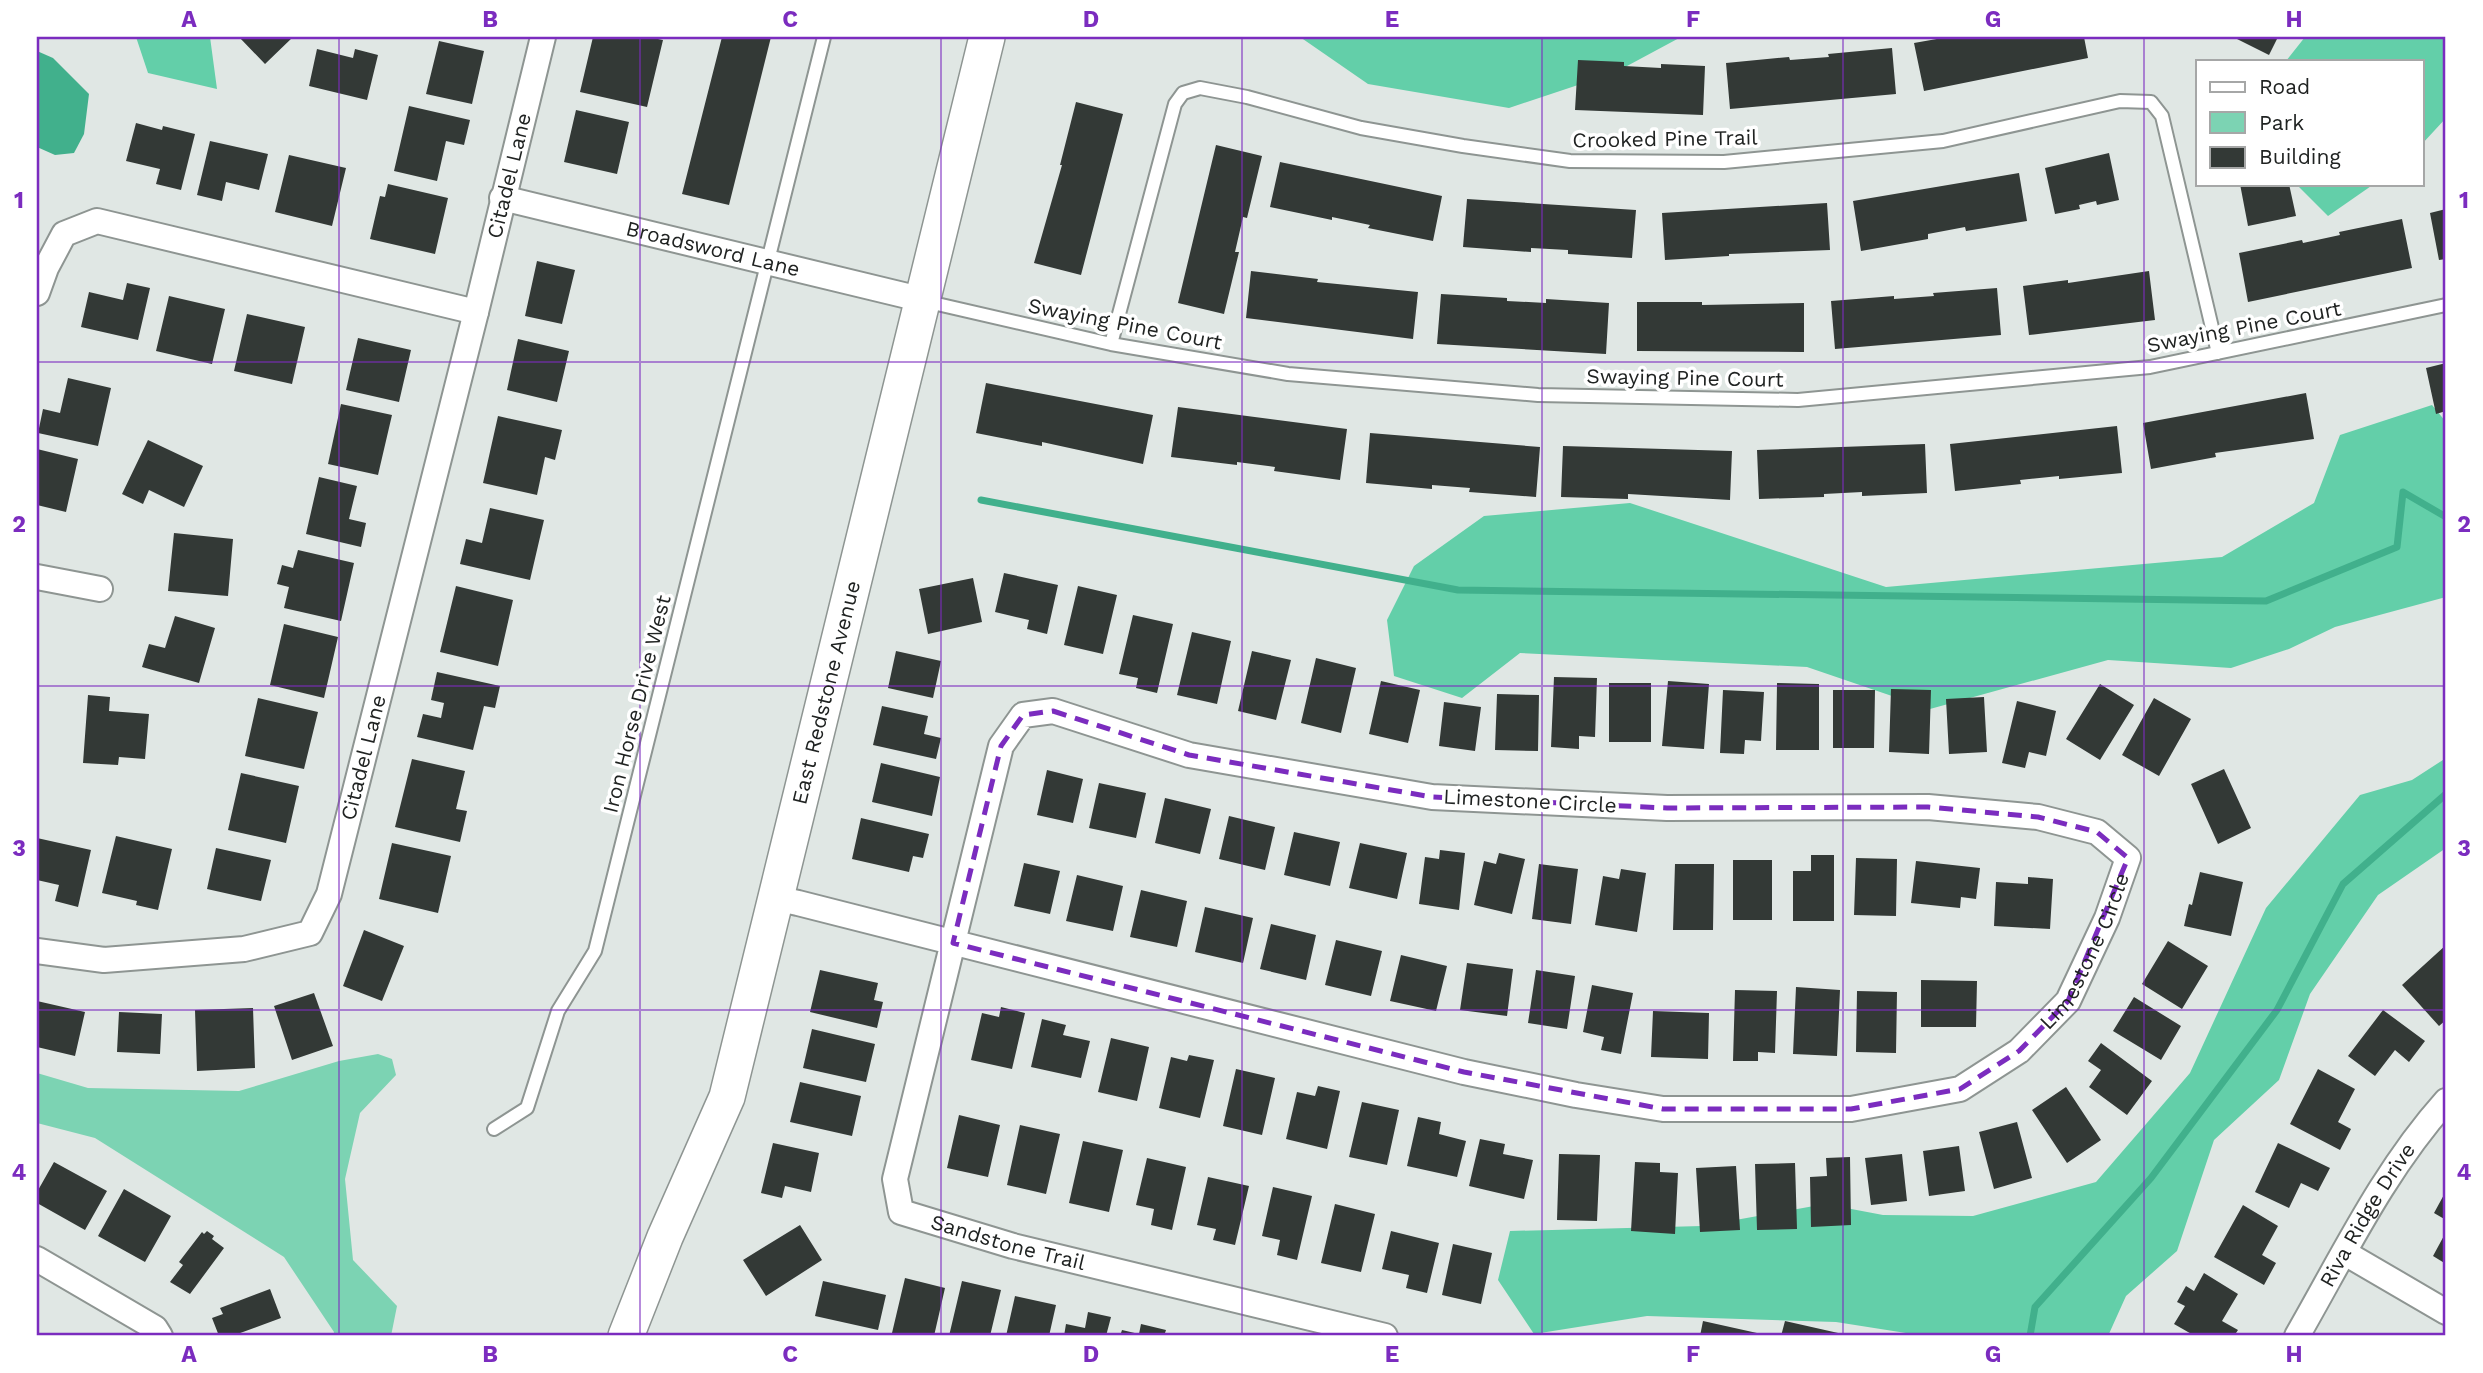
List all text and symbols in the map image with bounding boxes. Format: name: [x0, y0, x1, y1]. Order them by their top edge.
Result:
text: A: [181, 6, 197, 33]
text: B: [482, 6, 498, 33]
text: C: [782, 6, 798, 33]
text: D: [1083, 6, 1099, 33]
text: E: [1385, 6, 1399, 33]
text: F: [1686, 6, 1700, 33]
text: G: [1985, 6, 2001, 33]
text: H: [2285, 6, 2303, 33]
legend: [2196, 60, 2424, 186]
text: Road: [2259, 74, 2310, 99]
street label: Citadel Lane: [481, 110, 536, 241]
text: Park: [2259, 110, 2304, 135]
street label: Crooked Pine Trail: [1572, 124, 1758, 153]
text: Building: [2259, 144, 2341, 169]
text: 1: [14, 187, 24, 214]
text: 1: [2459, 187, 2469, 214]
street label: Broadsword Lane: [624, 215, 803, 282]
street label: Swaying Pine Court: [1026, 292, 1224, 355]
street label: Swaying Pine Court: [2145, 295, 2343, 358]
street label: Swaying Pine Court: [1586, 363, 1784, 392]
text: 2: [12, 511, 26, 538]
text: 2: [2457, 511, 2471, 538]
street label: East Redstone Avenue: [786, 578, 865, 807]
street label: Iron Horse Drive West: [597, 592, 676, 815]
street label: Citadel Lane: [335, 692, 391, 823]
street label: Limestone Circle: [1443, 783, 1617, 818]
text: 3: [12, 835, 26, 862]
text: 3: [2457, 835, 2471, 862]
street label: Limestone Circle: [2034, 869, 2134, 1034]
street label: Riva Ridge Drive: [2314, 1138, 2420, 1291]
text: 4: [12, 1159, 27, 1186]
text: 4: [2457, 1159, 2472, 1186]
street label: Sandstone Trail: [928, 1209, 1088, 1275]
text: A: [181, 1341, 197, 1368]
text: B: [482, 1341, 498, 1368]
text: C: [782, 1341, 798, 1368]
text: D: [1083, 1341, 1099, 1368]
text: E: [1385, 1341, 1399, 1368]
text: F: [1686, 1341, 1700, 1368]
text: G: [1985, 1341, 2001, 1368]
text: H: [2285, 1341, 2303, 1368]

